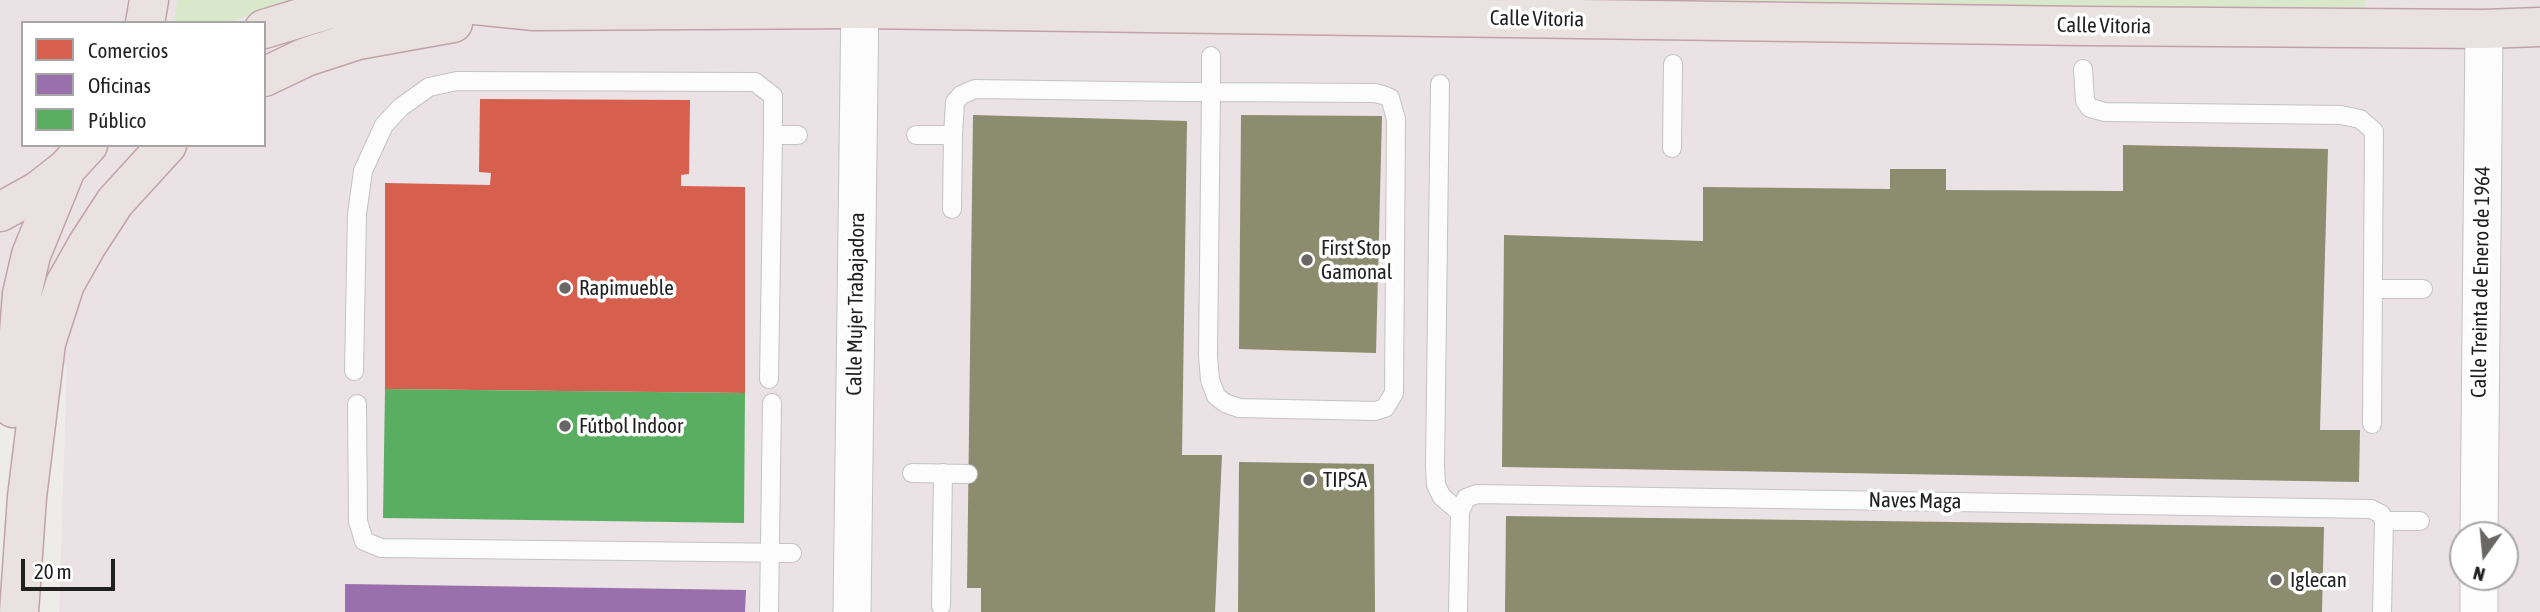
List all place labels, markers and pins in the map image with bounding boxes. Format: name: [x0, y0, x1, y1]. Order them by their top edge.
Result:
place label: First Stop Gamonal: [1321, 235, 1392, 285]
marker: First Stop Gamonal: [1299, 252, 1315, 268]
place label: Rapimueble: [579, 275, 674, 301]
marker: Rapimueble: [557, 280, 573, 296]
place label: Fútbol Indoor: [579, 413, 683, 439]
marker: Fútbol Indoor: [557, 418, 573, 434]
place label: TIPSA: [1323, 467, 1367, 493]
marker: TIPSA: [1301, 472, 1317, 488]
place label: Iglecan: [2290, 567, 2347, 593]
marker: Iglecan: [2268, 572, 2284, 588]

